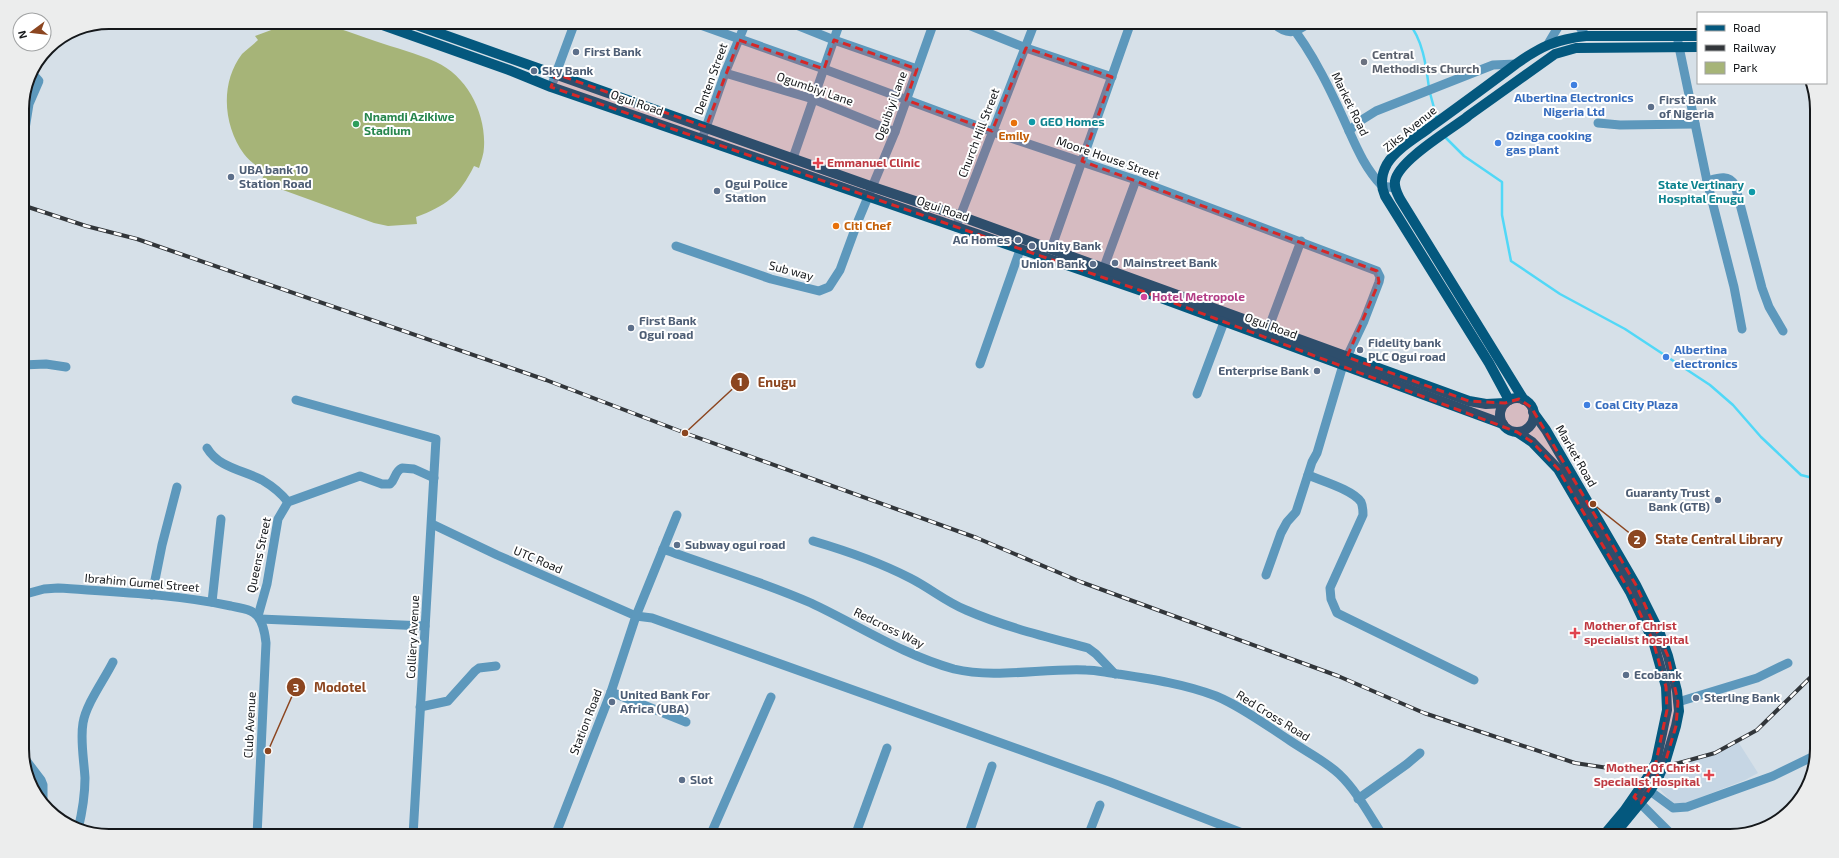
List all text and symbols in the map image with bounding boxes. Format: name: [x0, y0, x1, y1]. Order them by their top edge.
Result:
north arrow: [12, 12, 52, 52]
legend: [1697, 12, 1827, 84]
text: Road: [1733, 20, 1761, 34]
text: N: [15, 29, 29, 40]
street label: Denten Street: [691, 40, 730, 116]
text: Railway: [1733, 40, 1777, 54]
place label: First Bank: [584, 44, 642, 58]
marker: First Bank: [571, 47, 581, 57]
place label: Central Methodists Church: [1372, 47, 1479, 75]
marker: Central Methodists Church: [1359, 57, 1369, 67]
text: Park: [1733, 60, 1758, 74]
place label: Sky Bank: [542, 63, 594, 78]
marker: Sky Bank: [529, 66, 539, 76]
street label: Ogumbiyi Lane: [775, 68, 855, 108]
street label: Oguibiyi Lane: [871, 69, 909, 142]
street label: Market Road: [1329, 69, 1372, 138]
marker: Albertina Electronics Nigeria Ltd: [1569, 80, 1579, 90]
street label: Church Hill Street: [955, 86, 1002, 179]
street label: Ogui Road: [609, 87, 666, 118]
place label: Albertina Electronics Nigeria Ltd: [1514, 90, 1634, 118]
place label: First Bank of Nigeria: [1659, 92, 1717, 120]
street label: Ziks Avenue: [1380, 102, 1439, 154]
marker: First Bank of Nigeria: [1646, 102, 1656, 112]
place label: Nnamdi Azikiwe Stadium: [364, 109, 455, 137]
place label: GEO Homes: [1040, 114, 1105, 128]
marker: GEO Homes: [1027, 117, 1037, 127]
marker: Emily: [1009, 118, 1019, 128]
marker: Nnamdi Azikiwe Stadium: [351, 119, 361, 129]
place label: Emily: [998, 128, 1030, 143]
place label: Ozinga cooking gas plant: [1506, 128, 1592, 156]
street label: Moore House Street: [1055, 133, 1162, 181]
marker: Ozinga cooking gas plant: [1493, 138, 1503, 148]
place label: Emmanuel Clinic: [827, 155, 920, 169]
marker: Emmanuel Clinic: [812, 157, 824, 169]
place label: UBA bank 10 Station Road: [239, 162, 312, 190]
marker: UBA bank 10 Station Road: [226, 172, 236, 182]
place label: Ogui Police Station: [725, 176, 788, 204]
place label: State Vertinary Hospital Enugu: [1658, 177, 1744, 205]
marker: Ogui Police Station: [712, 186, 722, 196]
marker: State Vertinary Hospital Enugu: [1747, 187, 1757, 197]
street label: Ogui Road: [915, 193, 972, 224]
place label: Citi Chef: [844, 218, 892, 232]
marker: Citi Chef: [831, 221, 841, 231]
place label: AG Homes: [953, 232, 1010, 246]
marker: AG Homes: [1013, 235, 1023, 245]
place label: Unity Bank: [1040, 238, 1102, 253]
marker: Unity Bank: [1027, 241, 1037, 251]
place label: Mainstreet Bank: [1123, 255, 1217, 269]
place label: Union Bank: [1021, 256, 1085, 270]
street label: Sub way: [767, 257, 816, 283]
marker: Mainstreet Bank: [1110, 258, 1120, 268]
marker: Union Bank: [1088, 259, 1098, 269]
place label: Hotel Metropole: [1152, 289, 1245, 303]
marker: Hotel Metropole: [1139, 292, 1149, 302]
street label: Ogui Road: [1243, 309, 1300, 341]
place label: First Bank Ogui road: [639, 313, 697, 341]
marker: First Bank Ogui road: [626, 323, 636, 333]
place label: Fidelity bank PLC Ogui road: [1368, 335, 1446, 363]
place label: Albertina electronics: [1674, 342, 1738, 370]
marker: Fidelity bank PLC Ogui road: [1355, 345, 1365, 355]
marker: Albertina electronics: [1661, 352, 1671, 362]
place label: Enterprise Bank: [1218, 363, 1309, 377]
marker: Enterprise Bank: [1312, 366, 1322, 376]
callout: Enugu: [730, 369, 804, 394]
text: 1: [737, 374, 743, 388]
text: Enugu: [758, 374, 796, 390]
place label: Coal City Plaza: [1595, 397, 1678, 412]
marker: Coal City Plaza: [1582, 400, 1592, 410]
street label: Market Road: [1554, 422, 1600, 489]
place label: Guaranty Trust Bank (GTB): [1626, 485, 1710, 513]
marker: Guaranty Trust Bank (GTB): [1713, 495, 1723, 505]
street label: Queens Street: [243, 515, 274, 594]
callout: State Central Library: [1627, 527, 1791, 552]
text: State Central Library: [1655, 531, 1783, 547]
text: 2: [1634, 532, 1641, 546]
place label: Subway ogui road: [685, 537, 785, 552]
marker: Subway ogui road: [672, 540, 682, 550]
street label: UTC Road: [512, 542, 565, 576]
street label: Ibrahim Gumel Street: [84, 570, 200, 594]
street label: Colliery Avenue: [403, 595, 421, 679]
street label: Redcross Way: [852, 604, 928, 651]
place label: Mother of Christ specialist hospital: [1584, 618, 1689, 646]
marker: Mother of Christ specialist hospital: [1569, 627, 1581, 639]
place label: Ecobank: [1634, 667, 1682, 681]
marker: Ecobank: [1621, 670, 1631, 680]
callout: Modotel: [286, 675, 373, 700]
text: Modotel: [314, 679, 367, 695]
text: 3: [293, 680, 300, 694]
street label: Station Road: [566, 687, 604, 757]
place label: United Bank For Africa (UBA): [620, 687, 710, 715]
street label: Red Cross Road: [1234, 687, 1313, 743]
place label: Sterling Bank: [1704, 690, 1781, 704]
street label: Club Avenue: [240, 691, 258, 759]
marker: Sterling Bank: [1691, 693, 1701, 703]
marker: United Bank For Africa (UBA): [607, 697, 617, 707]
place label: Mother Of Christ Specialist Hospital: [1594, 760, 1700, 788]
marker: Mother Of Christ Specialist Hospital: [1703, 769, 1715, 781]
place label: Slot: [690, 772, 713, 786]
marker: Slot: [677, 775, 687, 785]

